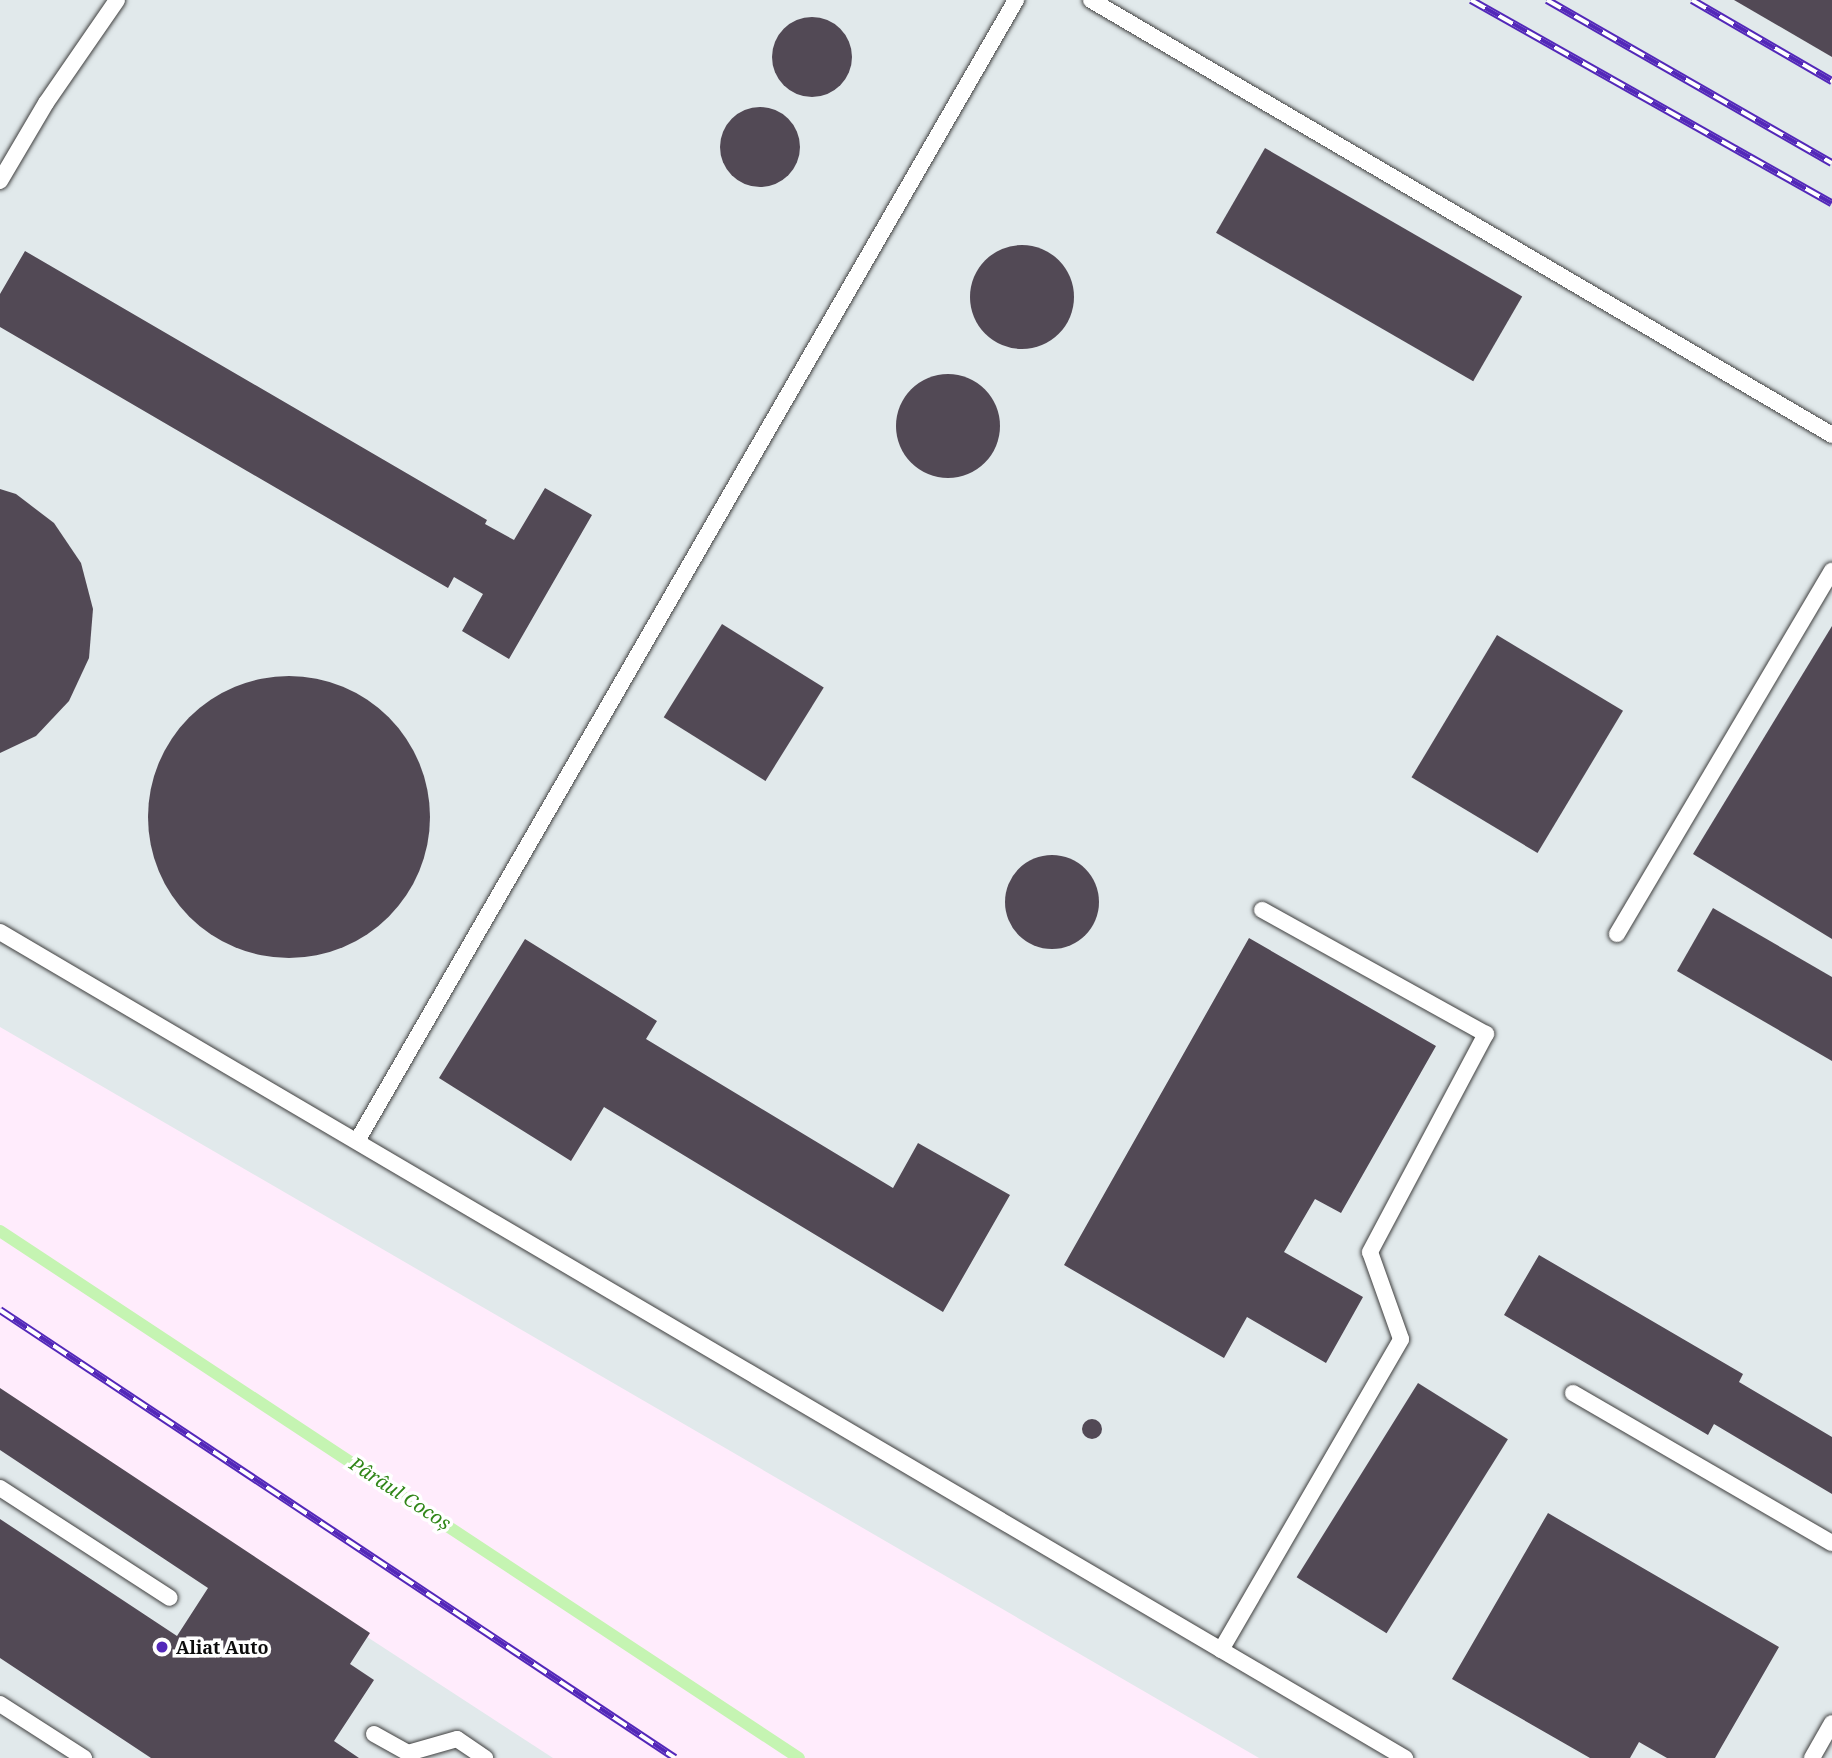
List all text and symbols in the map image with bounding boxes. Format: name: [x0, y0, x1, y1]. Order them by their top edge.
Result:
water label: Pârâul Cocoș: [345, 1453, 455, 1535]
place label: Aliat Auto: [176, 1636, 269, 1658]
marker: Aliat Auto: [154, 1639, 170, 1655]

